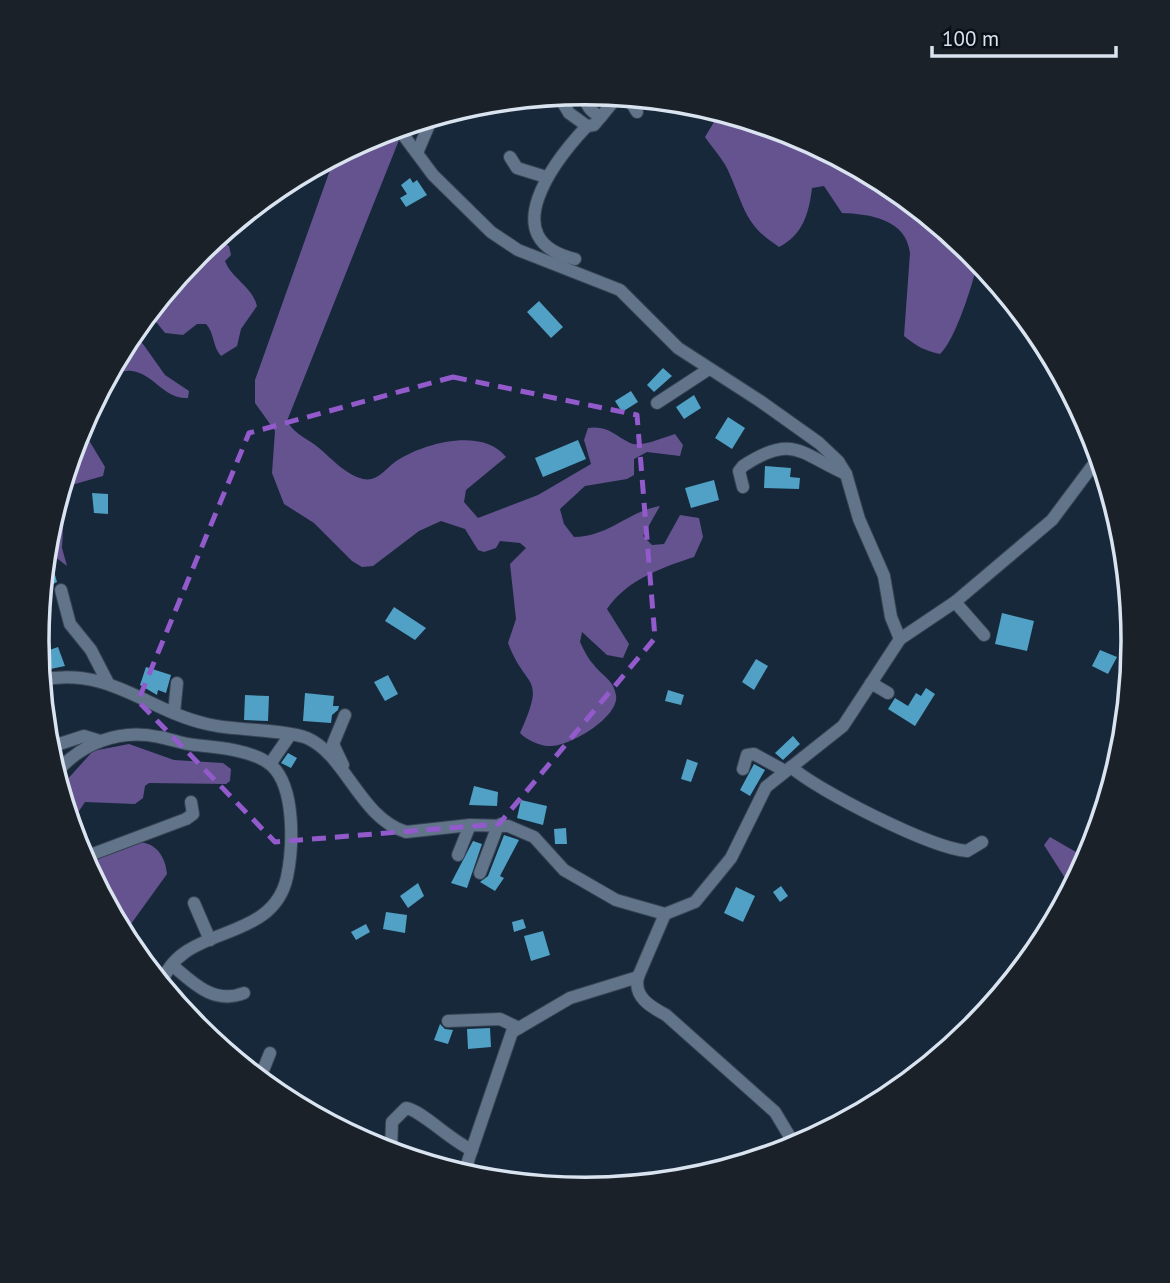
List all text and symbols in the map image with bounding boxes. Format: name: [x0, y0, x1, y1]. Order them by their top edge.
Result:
scale bar: [932, 14, 1116, 58]
text: 100 m: [942, 25, 999, 52]

